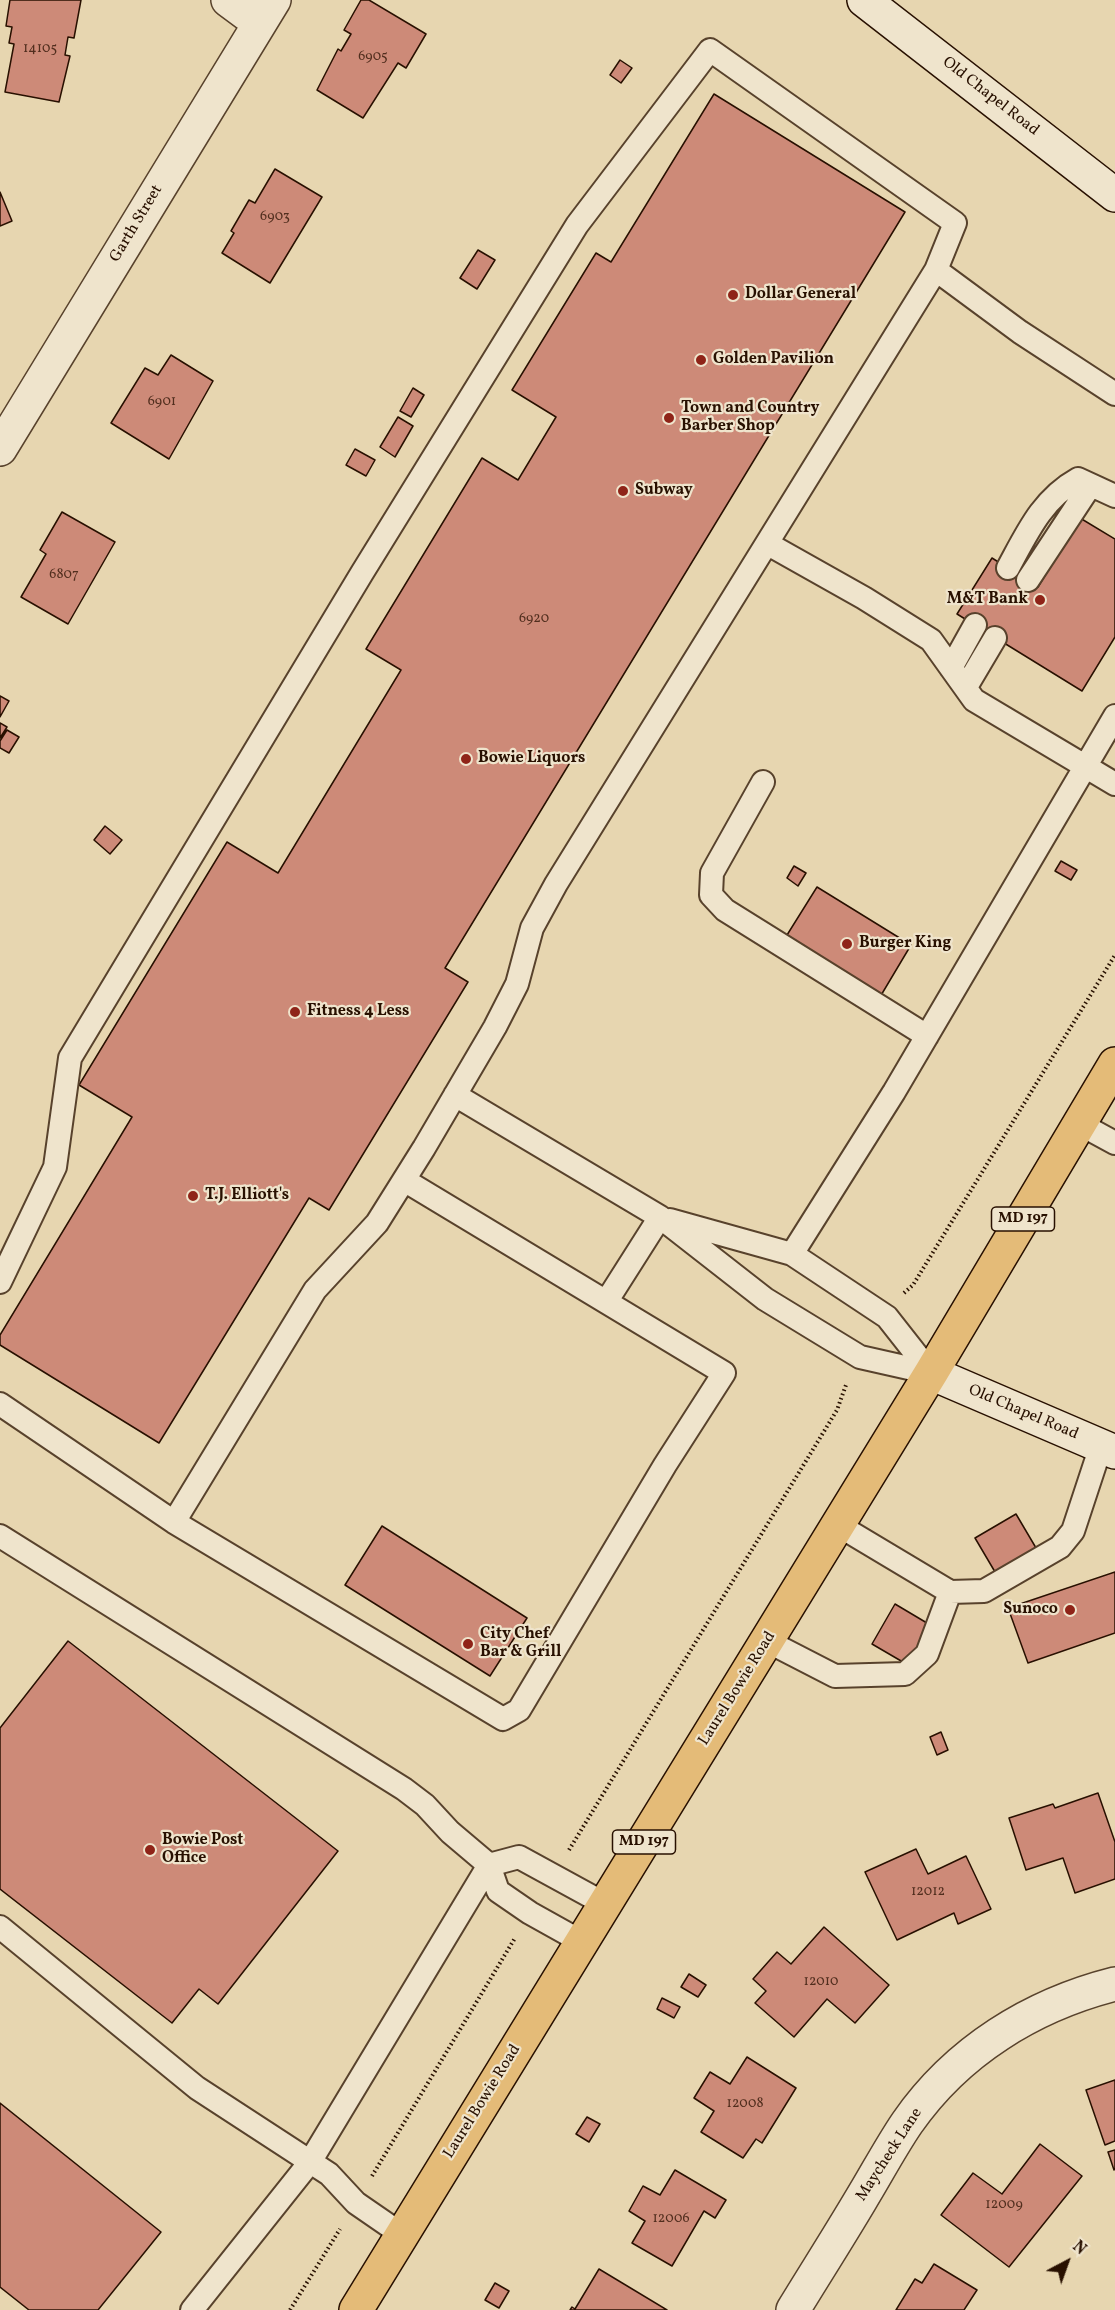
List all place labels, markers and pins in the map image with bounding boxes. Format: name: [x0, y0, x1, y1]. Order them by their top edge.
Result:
place label: Dollar General: [745, 285, 856, 305]
marker: Dollar General: [726, 288, 740, 302]
place label: Golden Pavilion: [713, 350, 834, 370]
marker: Golden Pavilion: [694, 353, 708, 367]
place label: Town and Country Barber Shop: [681, 399, 820, 437]
marker: Town and Country Barber Shop: [662, 411, 676, 425]
place label: Subway: [635, 481, 693, 501]
marker: Subway: [616, 484, 630, 498]
place label: M&T Bank: [947, 590, 1028, 610]
marker: M&T Bank: [1033, 593, 1047, 607]
place label: Bowie Liquors: [478, 749, 585, 769]
marker: Bowie Liquors: [459, 752, 473, 766]
place label: Burger King: [859, 934, 951, 954]
marker: Burger King: [840, 937, 854, 951]
place label: Fitness 4 Less: [307, 1002, 409, 1022]
marker: Fitness 4 Less: [288, 1005, 302, 1019]
place label: T.J. Elliott's: [205, 1186, 289, 1206]
marker: T.J. Elliott's: [186, 1189, 200, 1203]
place label: Sunoco: [1003, 1600, 1058, 1620]
marker: Sunoco: [1063, 1603, 1077, 1617]
place label: City Chef Bar & Grill: [480, 1625, 561, 1663]
marker: City Chef Bar & Grill: [461, 1637, 475, 1651]
place label: Bowie Post Office: [162, 1831, 243, 1869]
marker: Bowie Post Office: [143, 1843, 157, 1857]

